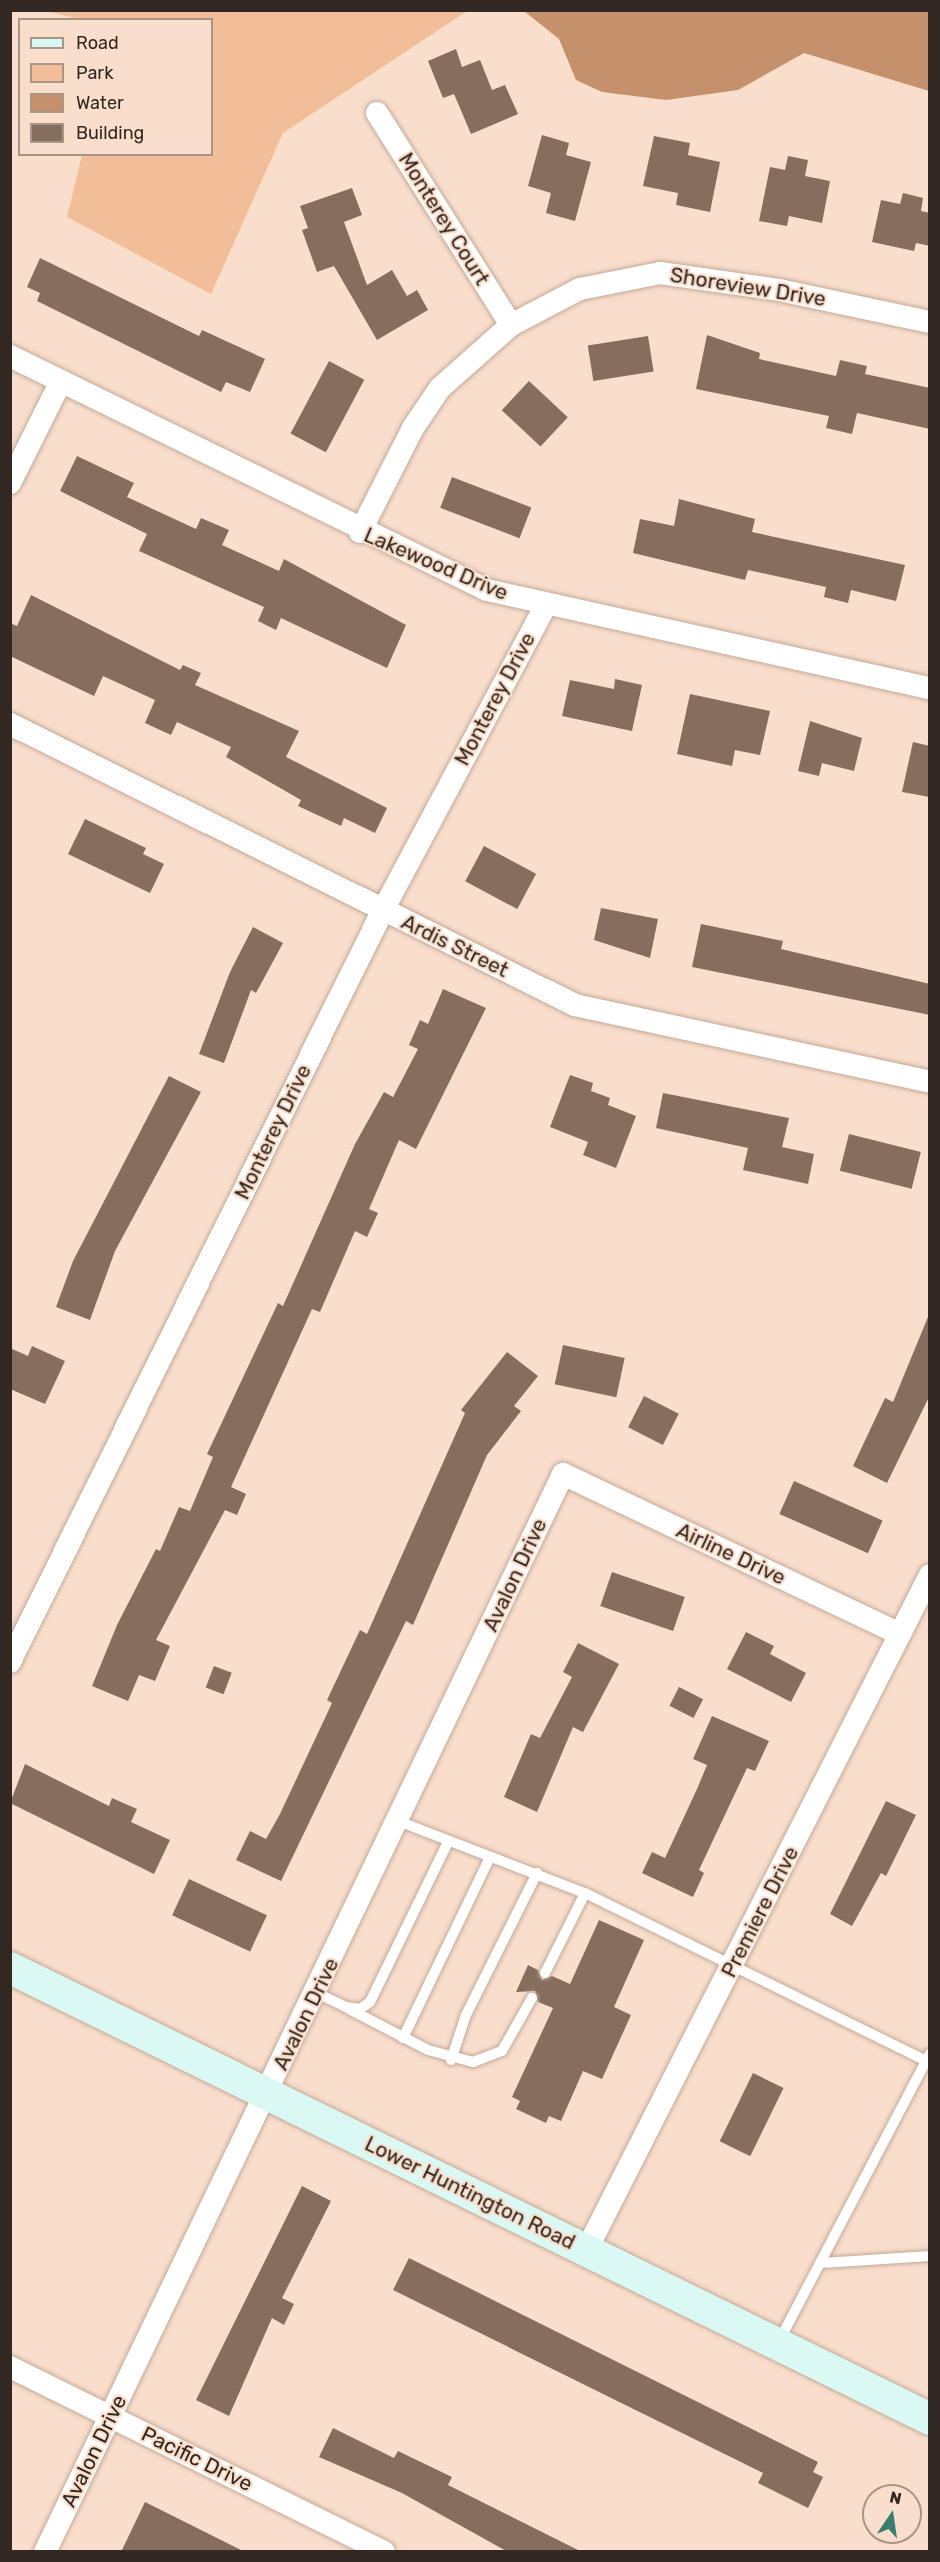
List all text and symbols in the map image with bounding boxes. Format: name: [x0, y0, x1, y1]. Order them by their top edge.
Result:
legend: [18, 18, 213, 156]
text: Road: [76, 32, 119, 54]
text: Park: [76, 62, 113, 84]
text: Water: [76, 92, 124, 114]
text: Building: [76, 122, 144, 144]
street label: Monterey Court: [393, 148, 495, 290]
street label: Shoreview Drive: [668, 262, 828, 312]
street label: Lakewood Drive: [360, 522, 512, 606]
street label: Monterey Drive: [449, 628, 541, 770]
street label: Ardis Street: [397, 909, 513, 983]
street label: Monterey Drive: [229, 1060, 317, 1204]
street label: Avalon Drive: [478, 1514, 552, 1636]
street label: Airline Drive: [672, 1518, 790, 1590]
street label: Premiere Drive: [716, 1842, 804, 1982]
street label: Avalon Drive: [268, 1954, 344, 2074]
street label: Lower Huntington Road: [360, 2131, 580, 2255]
street label: Avalon Drive: [56, 2391, 132, 2511]
street label: Pacific Drive: [137, 2421, 257, 2497]
north arrow: [862, 2484, 922, 2544]
text: N: [888, 2487, 903, 2508]

